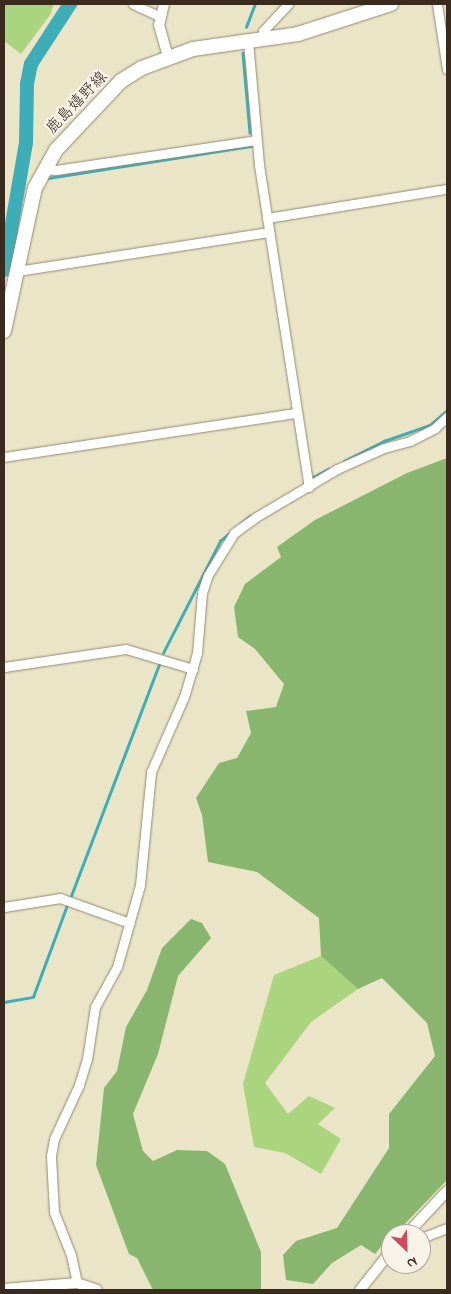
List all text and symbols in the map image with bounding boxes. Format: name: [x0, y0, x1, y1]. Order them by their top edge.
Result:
street label: 鹿島嬉野線: [42, 68, 112, 138]
north arrow: [381, 1224, 431, 1274]
text: N: [403, 1251, 420, 1274]

